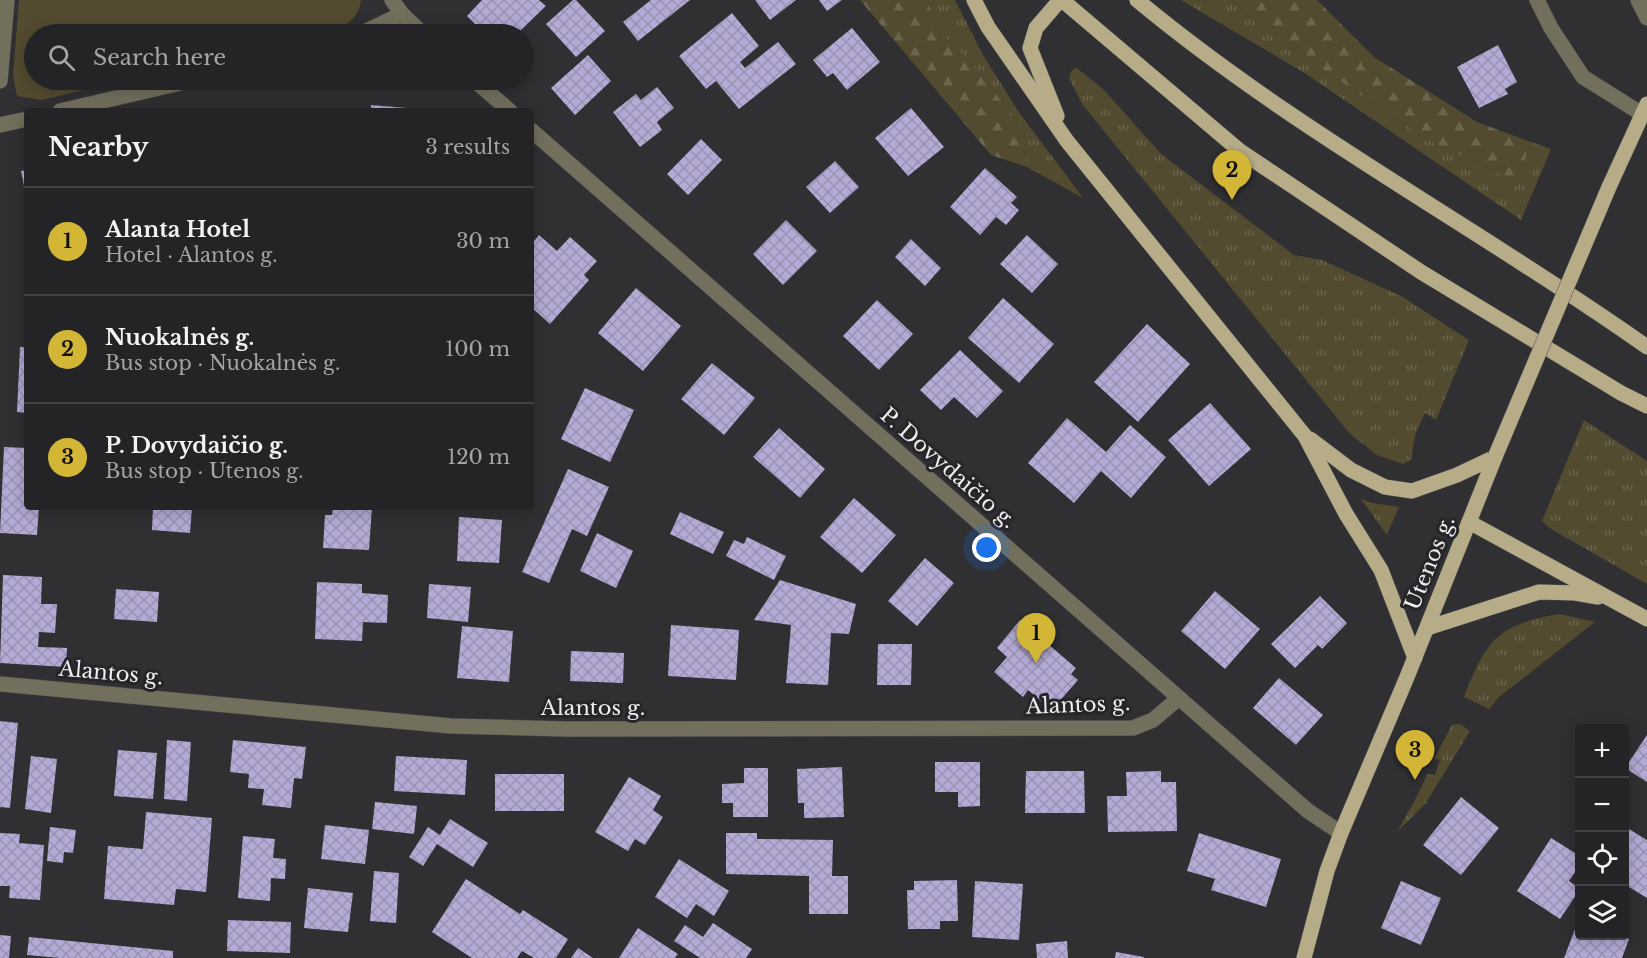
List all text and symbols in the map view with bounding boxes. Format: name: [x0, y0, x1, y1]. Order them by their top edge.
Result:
search box: [24, 24, 534, 90]
icon: search: [45, 41, 78, 74]
text: Search here: [93, 44, 226, 71]
text: Nearby: [48, 131, 149, 163]
text: 3 results: [426, 135, 510, 159]
pin: 2: [1212, 150, 1252, 200]
text: Alanta Hotel: [105, 216, 250, 243]
text: 1: [63, 229, 72, 253]
text: 30 m: [456, 229, 510, 253]
text: Hotel · Alantos g.: [105, 243, 277, 267]
text: Nuokalnės g.: [105, 324, 254, 351]
text: 2: [61, 337, 74, 361]
text: 100 m: [445, 337, 510, 361]
text: Bus stop · Nuokalnės g.: [105, 351, 340, 375]
street label: P. Dovydaičio g.: [875, 402, 1021, 534]
text: P. Dovydaičio g.: [105, 432, 288, 459]
text: 3: [61, 445, 74, 469]
text: 120 m: [447, 445, 510, 469]
text: Bus stop · Utenos g.: [105, 459, 304, 483]
street label: Utenos g.: [1399, 512, 1461, 614]
your location: [972, 533, 1001, 562]
pin: 1: [1016, 614, 1056, 663]
street label: Alantos g.: [57, 655, 164, 691]
street label: Alantos g.: [1024, 690, 1131, 720]
street label: Alantos g.: [540, 695, 645, 721]
map controls: [1575, 724, 1629, 940]
button: +: [1575, 724, 1629, 778]
pin: 3: [1396, 730, 1434, 780]
button: −: [1575, 778, 1629, 832]
button: locate: [1575, 832, 1629, 886]
button: layers: [1575, 886, 1629, 940]

